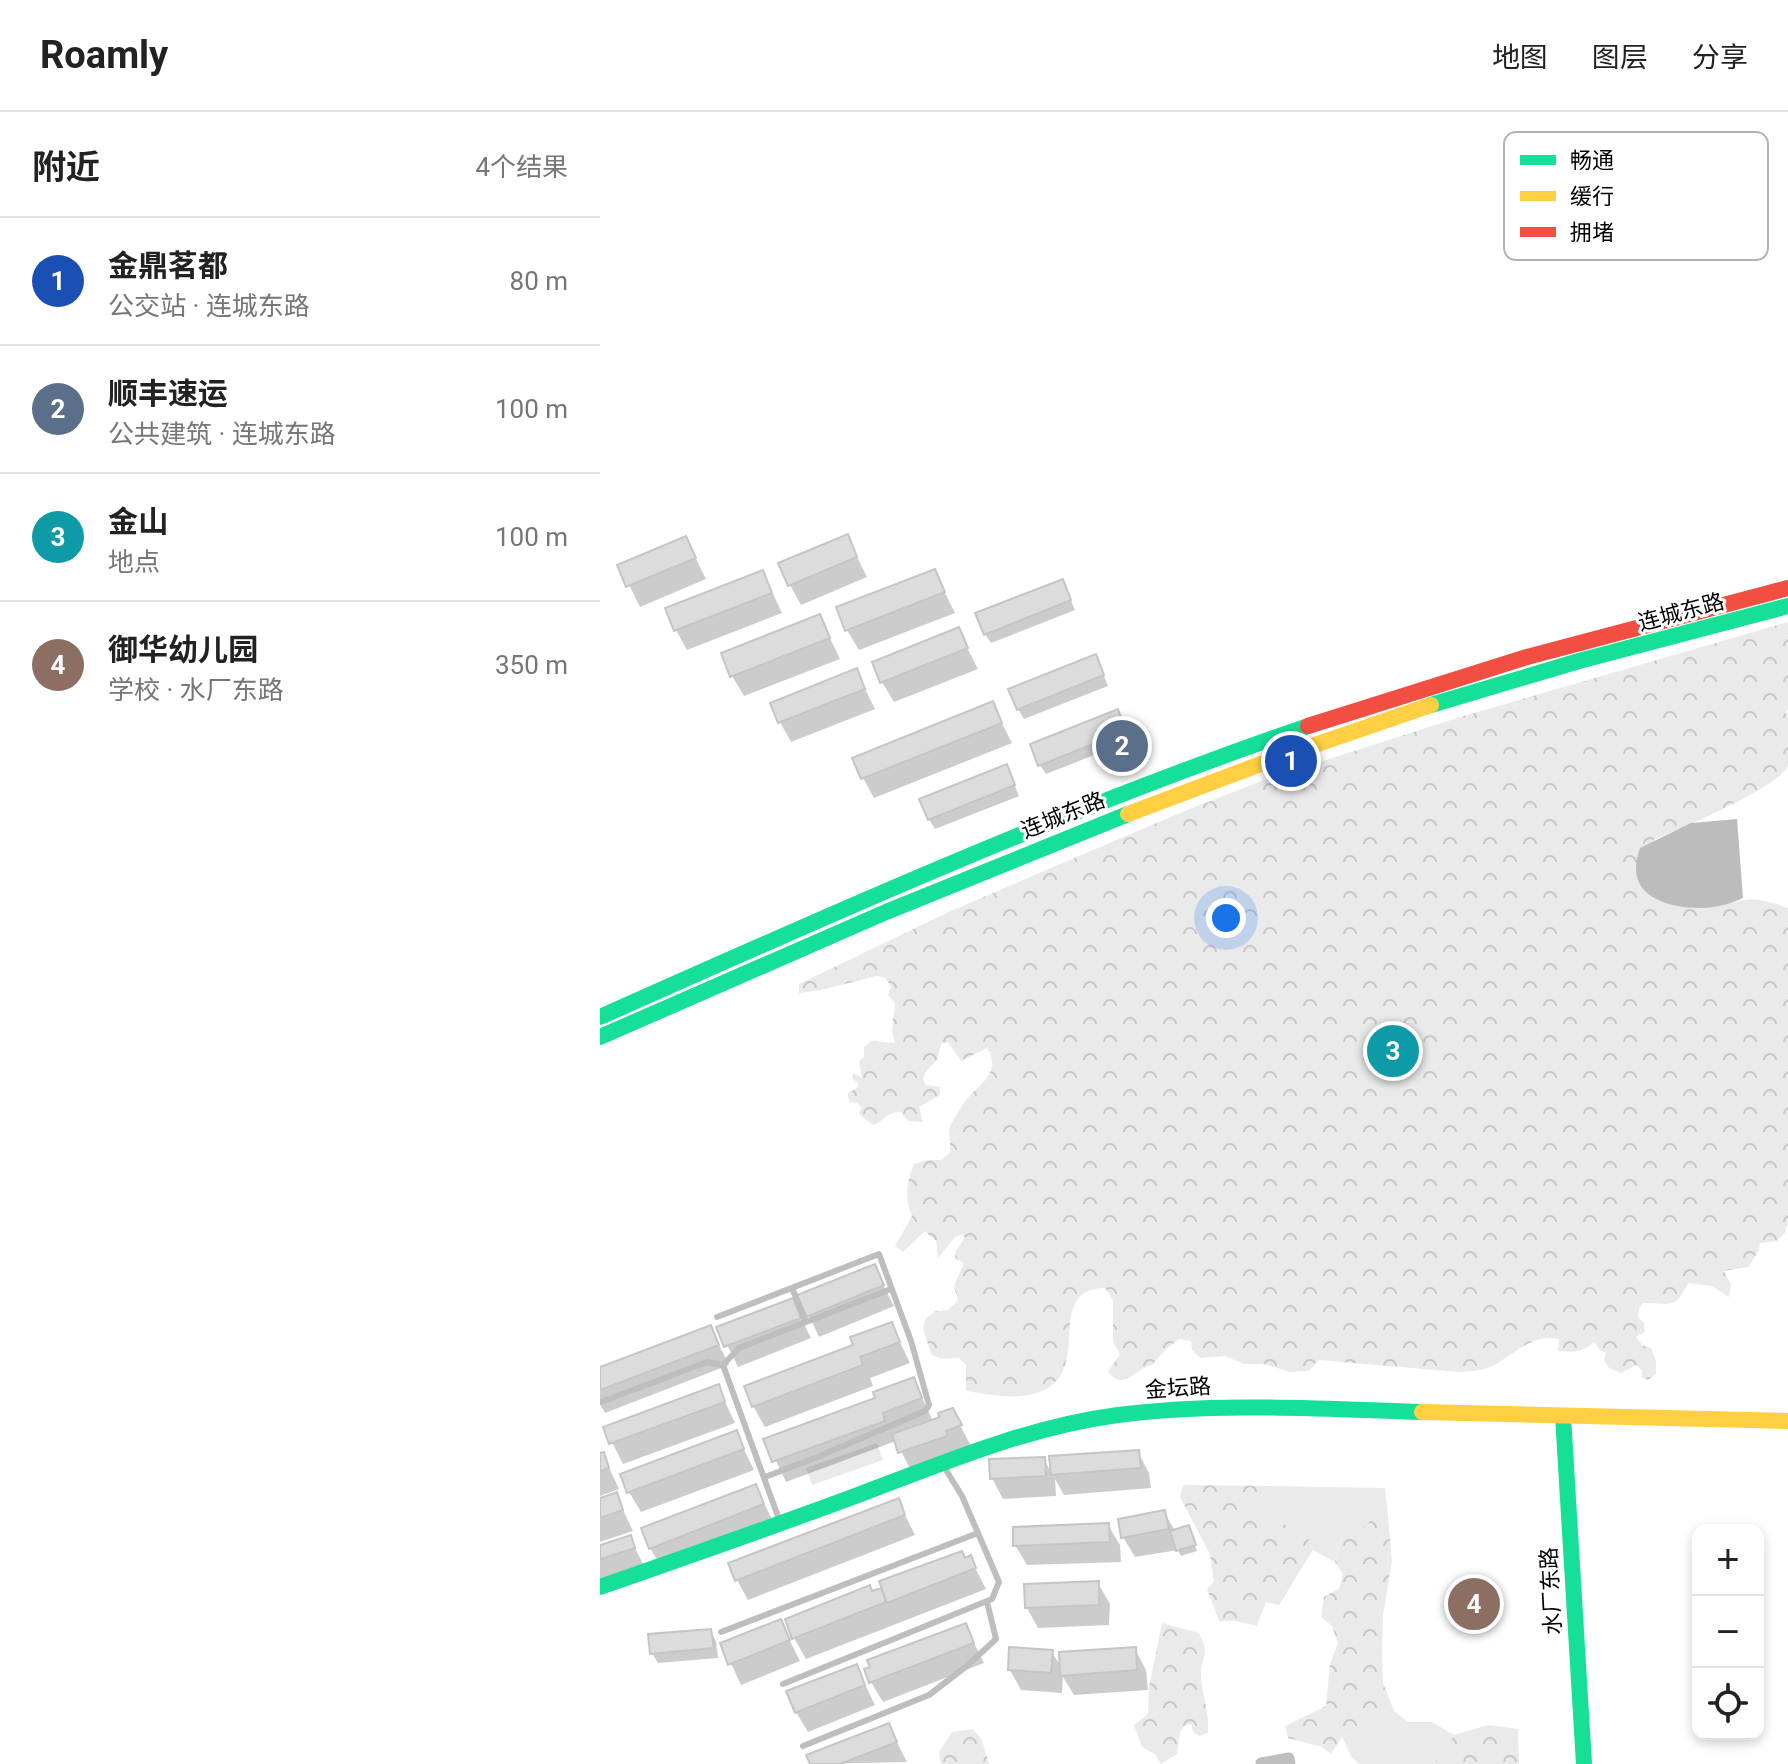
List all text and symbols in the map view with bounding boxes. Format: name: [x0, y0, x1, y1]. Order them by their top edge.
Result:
text: Roamly: [40, 33, 168, 77]
text: 地图: [1492, 41, 1548, 74]
text: 图层: [1592, 41, 1648, 74]
text: 分享: [1692, 41, 1748, 74]
legend: [1504, 132, 1768, 260]
text: 附近: [32, 147, 100, 187]
text: 畅通: [1570, 148, 1614, 173]
text: 4个结果: [475, 152, 568, 182]
text: 缓行: [1570, 184, 1614, 209]
text: 拥堵: [1570, 220, 1614, 245]
text: 金鼎茗都: [108, 248, 228, 283]
text: 1: [51, 266, 65, 296]
text: 80 m: [510, 266, 568, 296]
text: 公交站 · 连城东路: [108, 291, 310, 321]
text: 顺丰速运: [108, 376, 228, 411]
text: 2: [51, 394, 65, 424]
text: 100 m: [495, 394, 568, 424]
text: 公共建筑 · 连城东路: [108, 419, 336, 449]
text: 金山: [108, 504, 168, 539]
text: 3: [51, 522, 65, 552]
text: 100 m: [495, 522, 568, 552]
text: 地点: [108, 547, 160, 577]
street label: 连城东路: [1635, 589, 1727, 635]
text: 御华幼儿园: [108, 632, 258, 667]
text: 4: [51, 650, 65, 680]
text: 350 m: [495, 650, 568, 680]
text: 学校 · 水厂东路: [108, 675, 284, 705]
pin: 2: [1096, 716, 1148, 776]
pin: 1: [1265, 731, 1317, 791]
street label: 连城东路: [1018, 787, 1108, 843]
your location: [1206, 898, 1246, 938]
pin: 3: [1367, 1021, 1419, 1081]
street label: 金坛路: [1144, 1373, 1212, 1403]
map controls: [1692, 1524, 1764, 1740]
button: +: [1692, 1524, 1764, 1596]
street label: 水厂东路: [1536, 1546, 1566, 1636]
pin: 4: [1448, 1574, 1500, 1634]
button: −: [1692, 1596, 1764, 1668]
button: locate: [1692, 1668, 1764, 1740]

